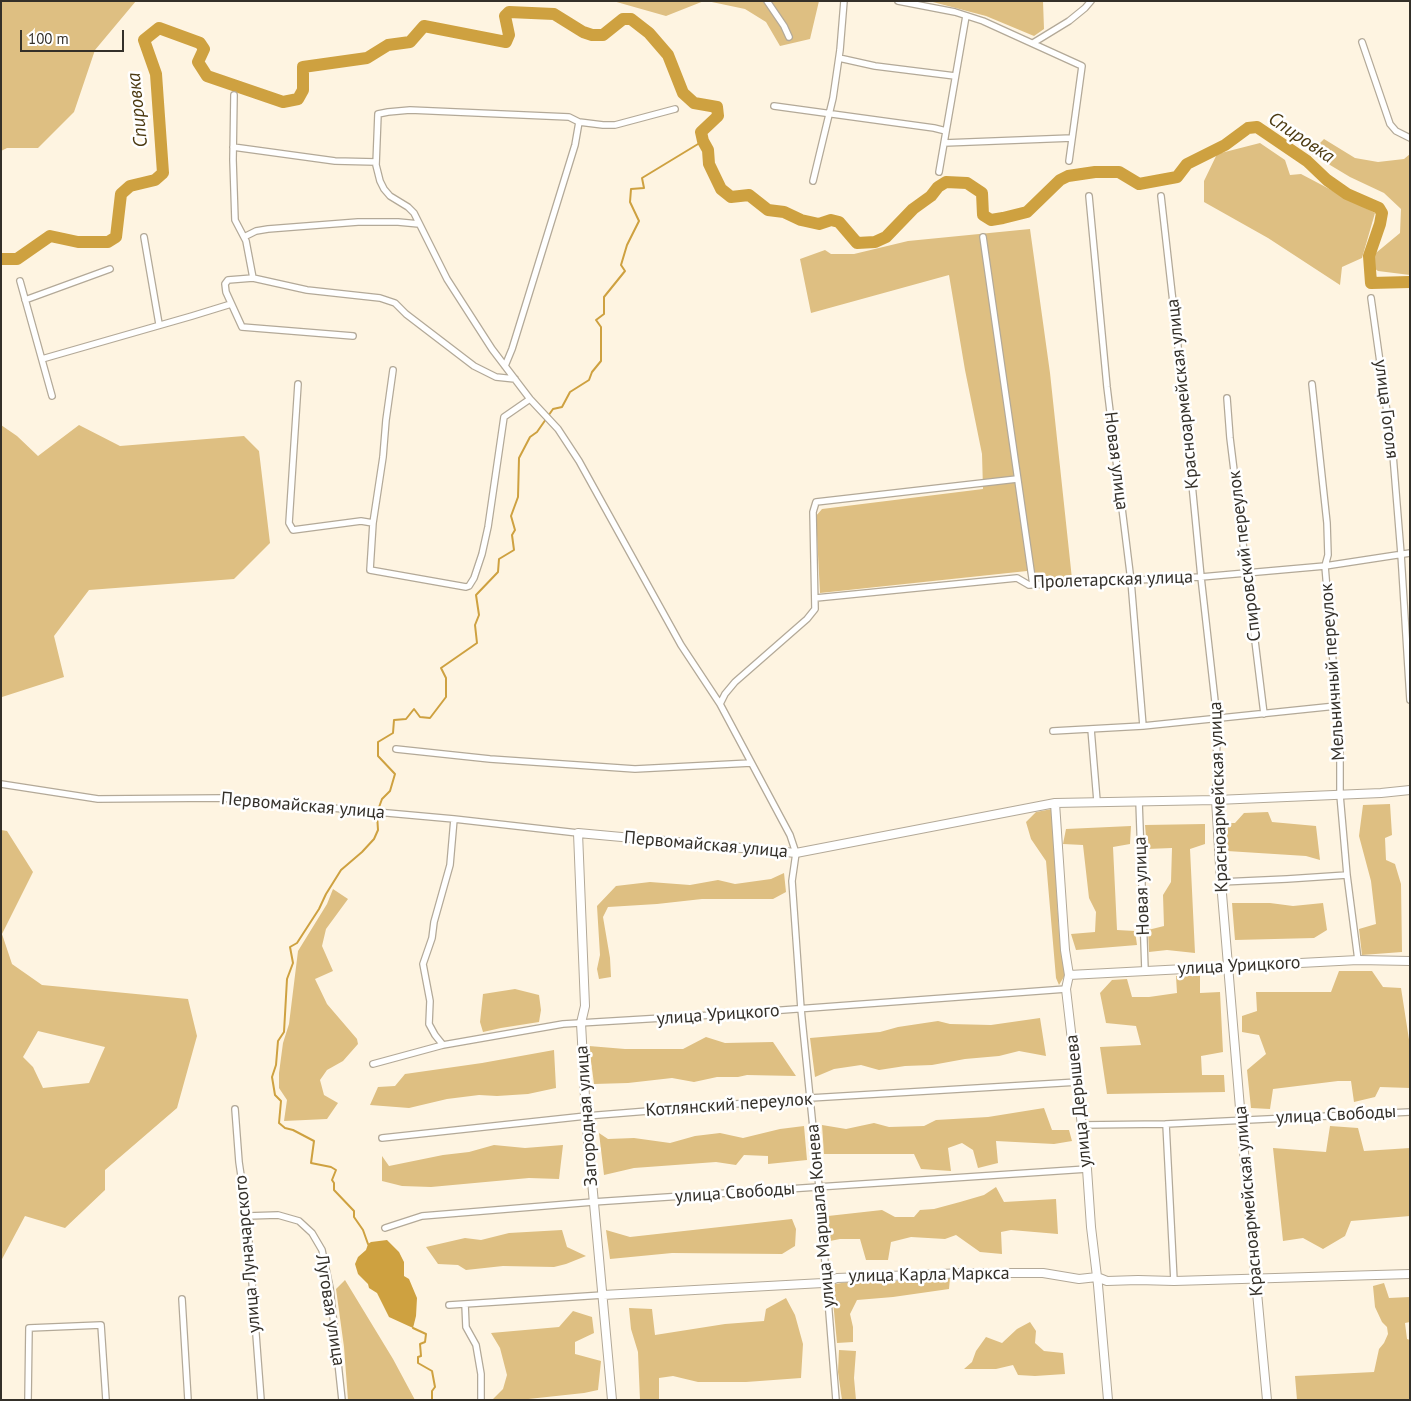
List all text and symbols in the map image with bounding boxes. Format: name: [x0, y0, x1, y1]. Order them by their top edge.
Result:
scale bar: [22, 20, 126, 52]
text: 100 m: [28, 29, 69, 48]
water label: Спировка: [123, 72, 153, 148]
water label: Спировка: [1264, 108, 1338, 168]
street label: Красноармейская улица: [1162, 298, 1204, 490]
street label: улица Гоголя: [1369, 358, 1403, 460]
street label: Новая улица: [1099, 411, 1133, 511]
street label: Спировский переулок: [1224, 469, 1266, 643]
street label: Пролетарская улица: [1033, 566, 1193, 594]
street label: Мельничный переулок: [1316, 583, 1350, 761]
street label: Красноармейская улица: [1205, 701, 1233, 893]
street label: Первомайская улица: [220, 788, 386, 824]
street label: Первомайская улица: [623, 827, 789, 863]
street label: Новая улица: [1129, 836, 1155, 936]
street label: улица Урицкого: [1177, 952, 1301, 980]
street label: улица Урицкого: [656, 1000, 780, 1030]
street label: улица Дерышева: [1061, 1034, 1097, 1168]
street label: Загородная улица: [571, 1045, 603, 1187]
street label: Котлянский переулок: [645, 1088, 813, 1122]
street label: улица Свободы: [1275, 1101, 1397, 1129]
street label: Красноармейская улица: [1230, 1105, 1268, 1297]
street label: улица Маршала Конева: [802, 1123, 840, 1309]
street label: улица Луначарского: [230, 1174, 266, 1334]
street label: улица Свободы: [674, 1178, 796, 1208]
street label: Луговая улица: [311, 1253, 349, 1367]
street label: улица Карла Маркса: [848, 1263, 1010, 1287]

